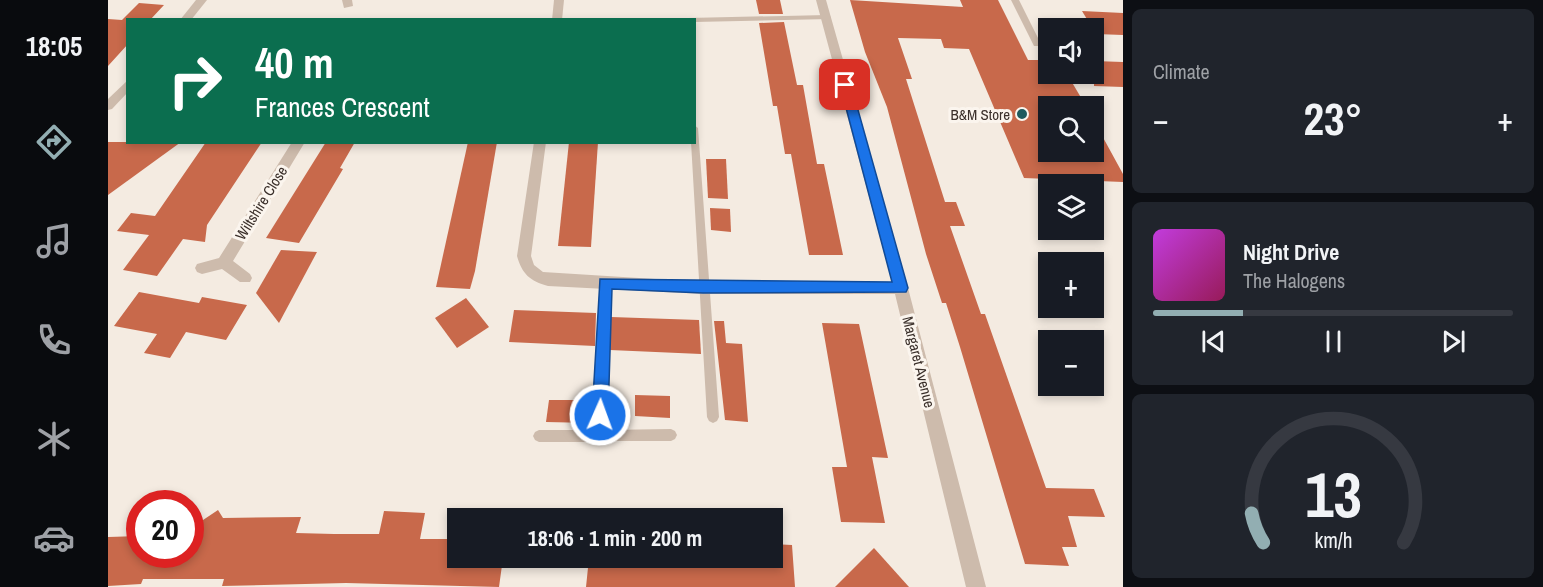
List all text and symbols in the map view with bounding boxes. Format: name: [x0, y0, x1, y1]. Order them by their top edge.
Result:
map controls: [1038, 18, 1104, 396]
button: sound: [1038, 18, 1104, 84]
text: 18:05: [26, 28, 82, 64]
text: 40 m: [255, 35, 334, 91]
icon: right: [156, 42, 234, 120]
text: Climate: [1153, 58, 1210, 85]
pin: [819, 59, 870, 110]
icon: arrive: [828, 68, 861, 101]
text: 23°: [1303, 88, 1363, 149]
text: Frances Crescent: [255, 89, 430, 125]
button: search: [1038, 96, 1104, 162]
text: −: [1153, 97, 1169, 141]
text: +: [1497, 97, 1513, 141]
place label: B&M Store: [951, 104, 1010, 125]
marker: B&M Store: [1015, 107, 1029, 121]
icon: directions: [33, 121, 75, 163]
street label: Wiltshire Close: [230, 162, 292, 244]
button: layers: [1038, 174, 1104, 240]
icon: music: [33, 220, 75, 262]
text: Night Drive: [1243, 237, 1339, 267]
button: +: [1038, 252, 1104, 318]
text: The Halogens: [1243, 267, 1345, 294]
street label: Margaret Avenue: [898, 314, 941, 410]
icon: phone: [33, 319, 75, 361]
icon: previous: [1197, 325, 1230, 358]
icon: pause: [1317, 325, 1350, 358]
icon: next: [1437, 325, 1470, 358]
button: −: [1038, 330, 1104, 396]
position arrow: [568, 383, 632, 447]
icon: climate: [33, 418, 75, 460]
text: 13: [1305, 452, 1361, 536]
speed limit sign: 20: [126, 490, 204, 568]
icon: car: [33, 517, 75, 559]
text: 18:06 · 1 min · 200 m: [528, 523, 702, 553]
text: km/h: [1314, 527, 1352, 556]

